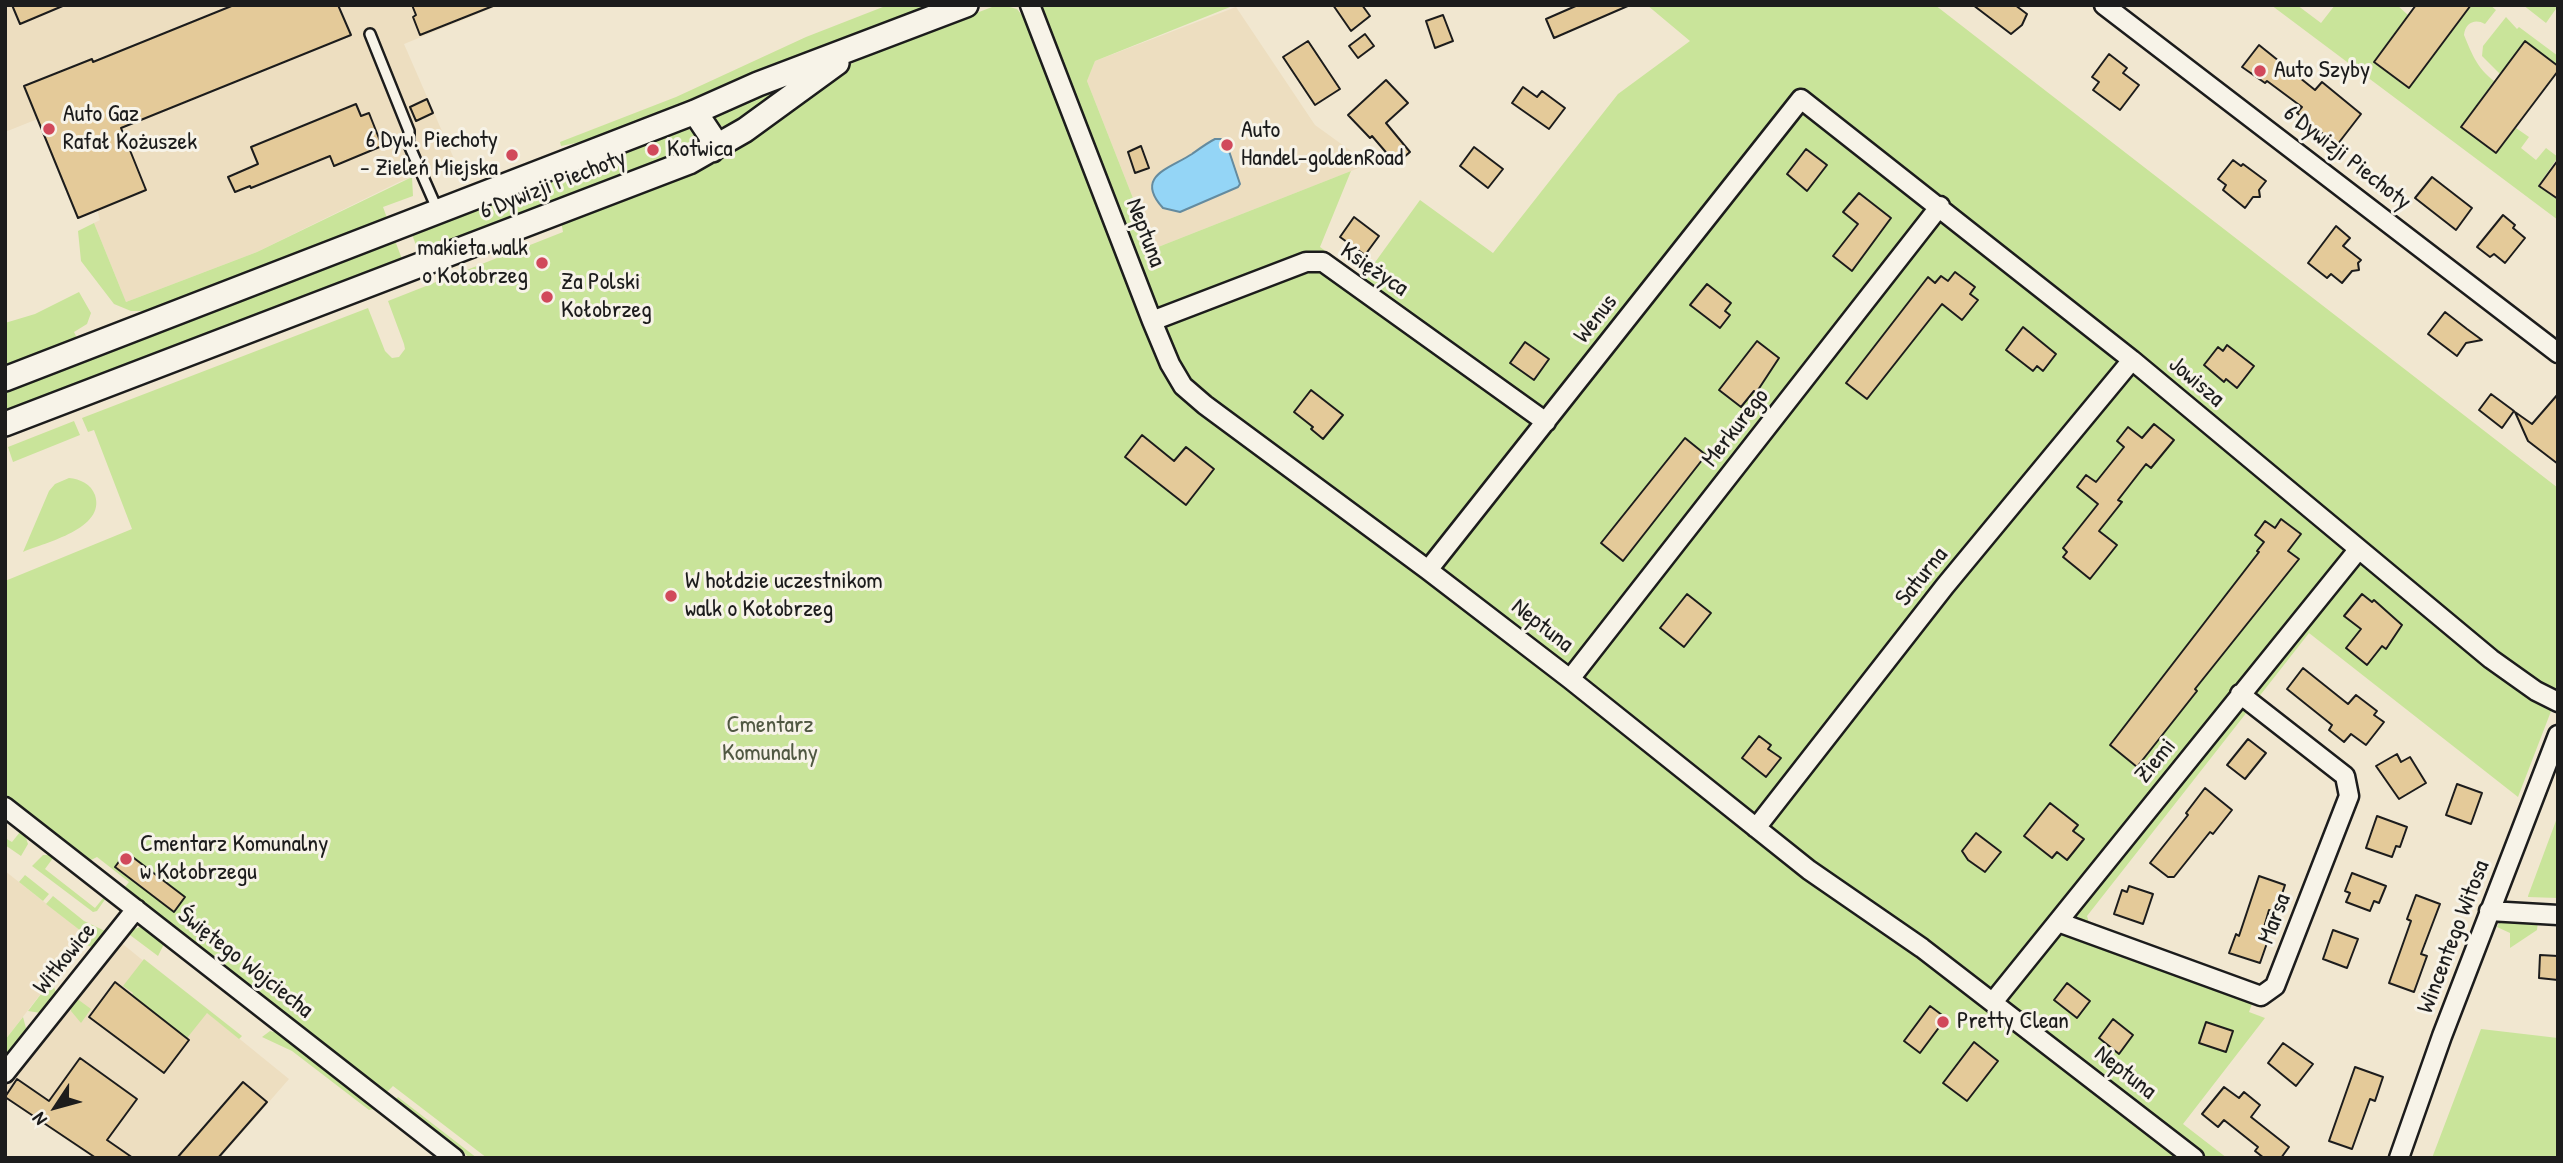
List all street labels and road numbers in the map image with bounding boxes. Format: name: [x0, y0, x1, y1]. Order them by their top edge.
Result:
street label: 6 Dywizji Piechoty: [2278, 99, 2416, 217]
street label: 6 Dywizji Piechoty: [476, 144, 630, 226]
street label: Neptuna: [1119, 195, 1171, 271]
street label: Księżyca: [1335, 237, 1413, 303]
street label: Wenus: [1568, 289, 1624, 349]
street label: Jowisza: [2162, 350, 2230, 414]
street label: Merkurego: [1696, 383, 1776, 473]
street label: Saturna: [1889, 542, 1955, 612]
street label: Neptuna: [1505, 593, 1579, 659]
street label: Ziemi: [2129, 733, 2183, 789]
street label: Wincentego Witosa: [2412, 857, 2496, 1017]
street label: Marsa: [2252, 890, 2298, 948]
street label: Świętego Wojciecha: [172, 901, 318, 1025]
street label: Witkowice: [28, 918, 102, 1000]
street label: Neptuna: [2088, 1040, 2162, 1106]

